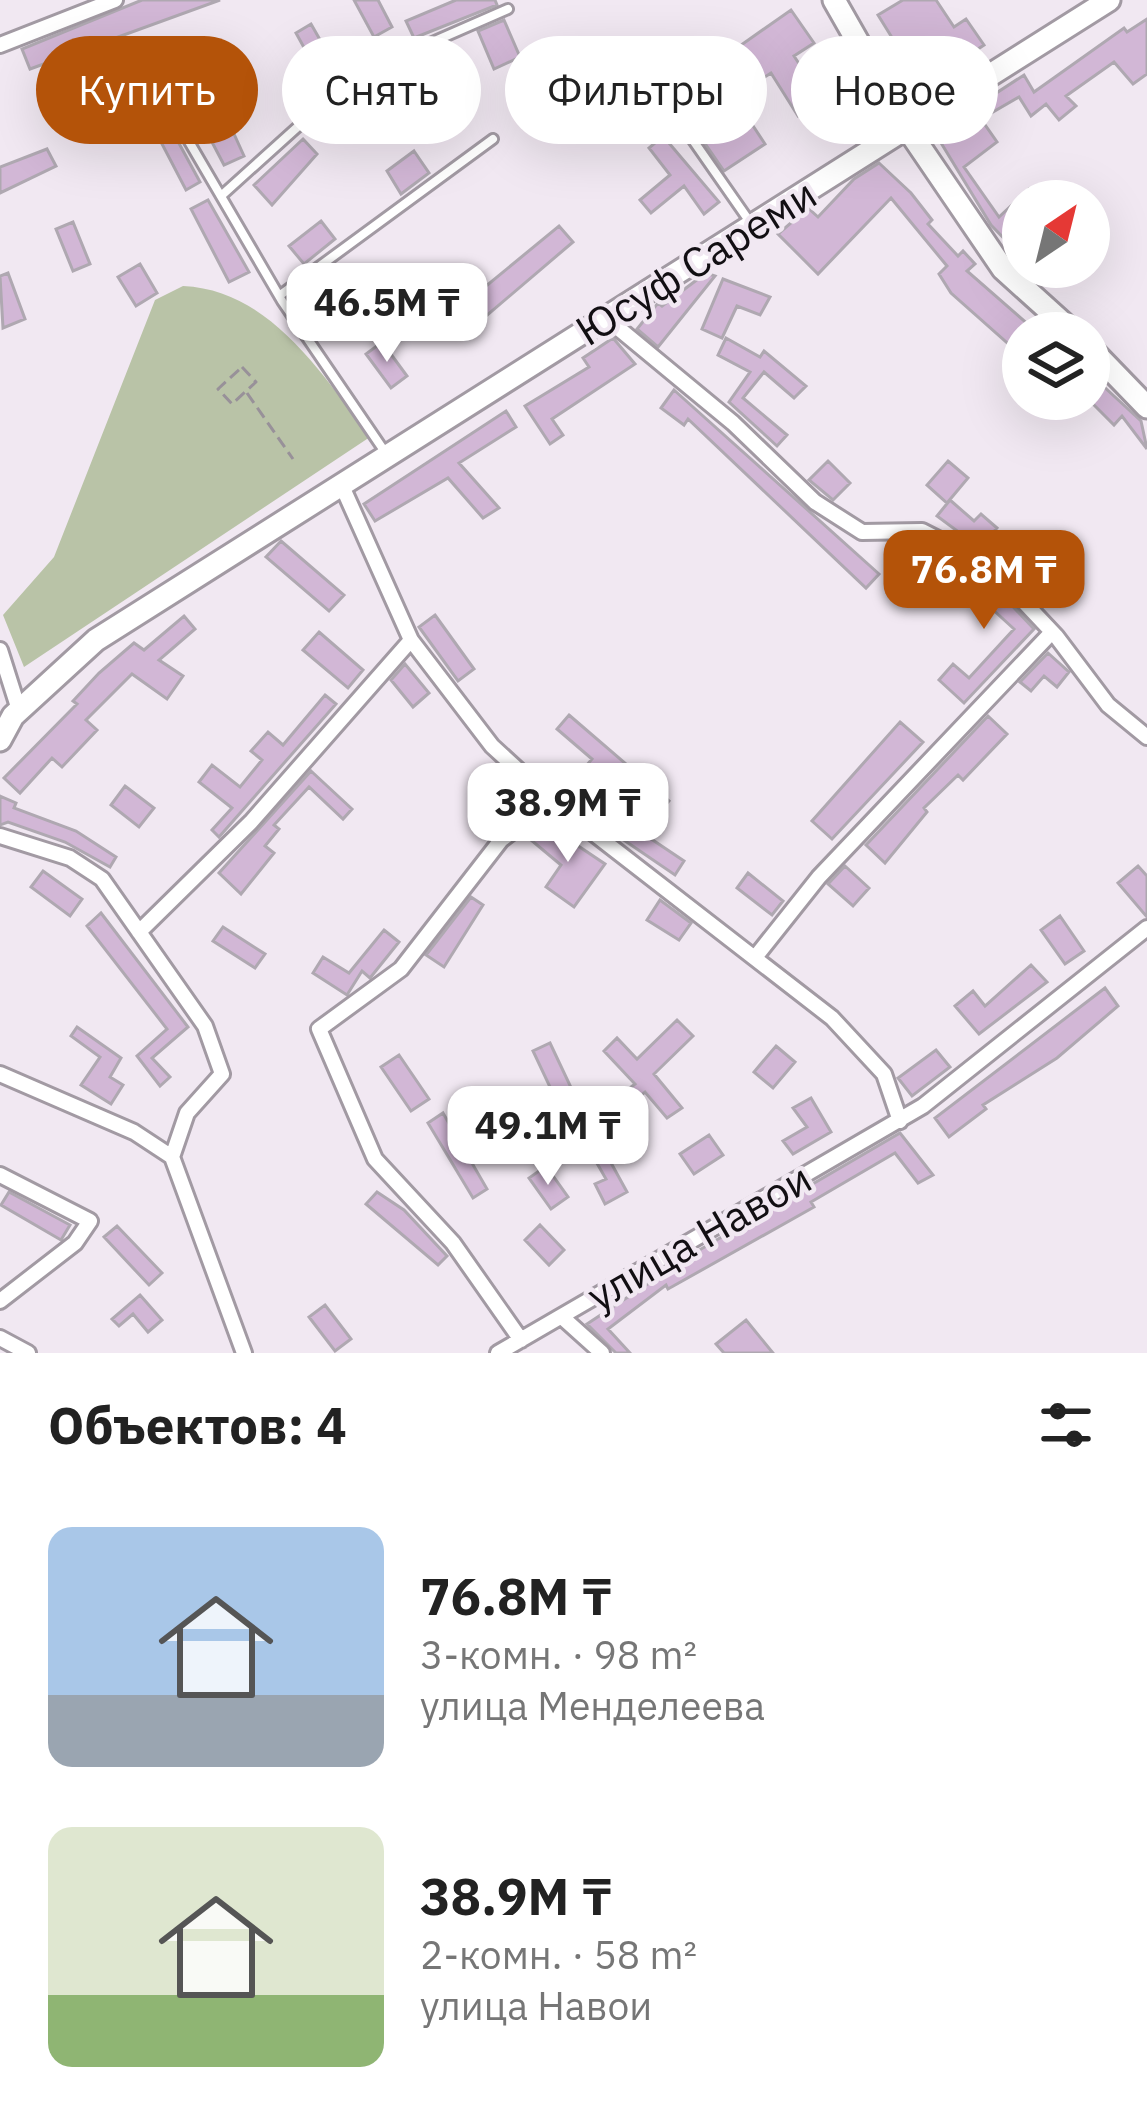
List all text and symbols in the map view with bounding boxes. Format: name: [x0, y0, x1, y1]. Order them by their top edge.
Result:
chip: Купить: [36, 36, 258, 144]
chip: Снять: [282, 36, 481, 144]
chip: Фильтры: [505, 36, 767, 144]
chip: Новое: [791, 36, 998, 144]
street label: Юсуф Сареми: [565, 166, 826, 357]
north arrow: [1002, 180, 1110, 288]
map controls: [1002, 180, 1110, 420]
pin: 46.5M ₸: [276, 263, 498, 365]
text: 46.5M ₸: [314, 276, 461, 327]
button: layers: [1002, 312, 1110, 420]
pin: 76.8M ₸: [873, 530, 1095, 632]
text: 76.8M ₸: [911, 543, 1058, 594]
pin: 38.9M ₸: [457, 763, 679, 865]
text: 38.9M ₸: [495, 776, 642, 827]
pin: 49.1M ₸: [437, 1086, 659, 1188]
text: 49.1M ₸: [475, 1099, 622, 1150]
street label: улица Навои: [577, 1150, 821, 1323]
text: Объектов: 4: [48, 1392, 347, 1458]
icon: filters: [1033, 1392, 1099, 1458]
text: 76.8M ₸: [420, 1563, 612, 1629]
icon: home: [144, 1575, 288, 1719]
text: 3-комн. · 98 m²: [420, 1629, 697, 1680]
text: улица Менделеева: [420, 1680, 765, 1731]
text: 38.9M ₸: [420, 1863, 612, 1929]
icon: home: [144, 1875, 288, 2019]
text: 2-комн. · 58 m²: [420, 1929, 697, 1980]
text: улица Навои: [420, 1980, 652, 2031]

